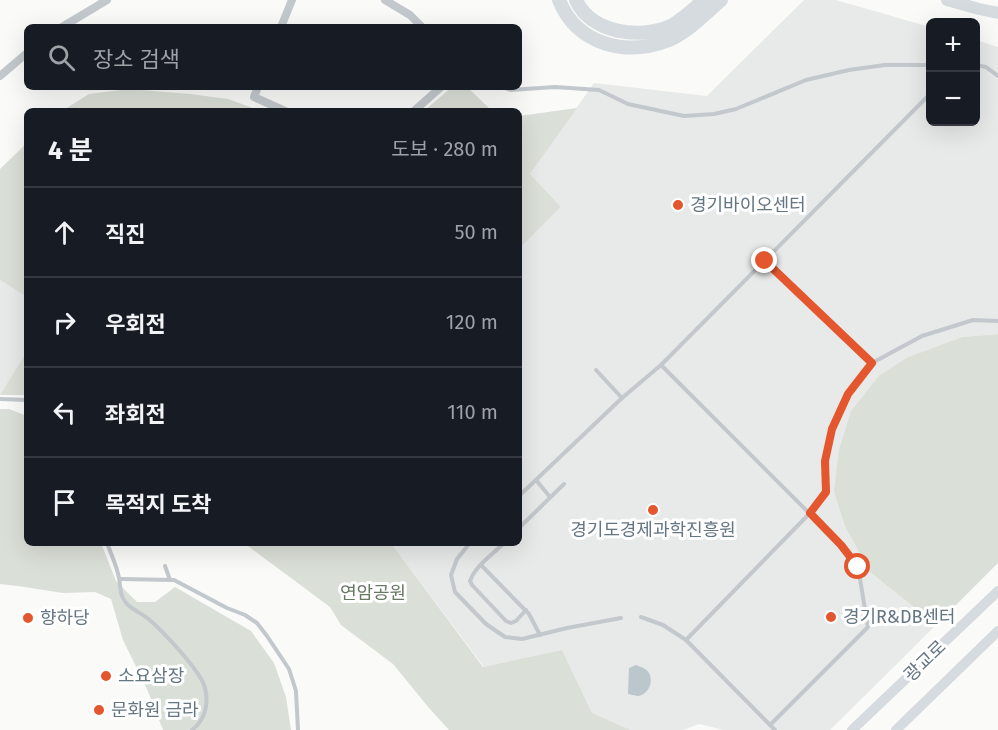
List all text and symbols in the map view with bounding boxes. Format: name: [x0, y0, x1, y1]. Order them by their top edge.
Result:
map controls: [926, 18, 980, 126]
button: +: [926, 18, 980, 72]
search box: [24, 24, 522, 90]
icon: search: [45, 41, 78, 74]
text: 장소 검색: [93, 46, 180, 73]
button: −: [926, 72, 980, 126]
text: 4 분: [48, 135, 93, 166]
text: 도보 · 280 m: [391, 137, 498, 161]
place label: 경기바이오센터: [690, 194, 806, 216]
marker: 경기바이오센터: [671, 198, 685, 212]
icon: ahead: [48, 216, 81, 249]
text: 50 m: [454, 220, 498, 244]
text: 직진: [105, 221, 145, 248]
route end: [751, 247, 777, 273]
icon: right: [48, 306, 81, 339]
text: 120 m: [446, 310, 498, 334]
text: 우회전: [105, 311, 166, 338]
icon: left: [48, 396, 81, 429]
text: 110 m: [447, 400, 498, 424]
text: 좌회전: [105, 401, 166, 428]
icon: arrive: [48, 486, 81, 519]
text: 목적지 도착: [105, 491, 211, 518]
marker: 경기도경제과학진흥원: [646, 503, 660, 517]
place label: 경기도경제과학진흥원: [570, 519, 736, 541]
route start: [844, 553, 870, 579]
park label: 연암공원: [340, 582, 406, 604]
place label: 경기R&DB센터: [843, 606, 956, 628]
place label: 향하당: [40, 607, 90, 629]
marker: 경기R&DB센터: [824, 610, 838, 624]
marker: 향하당: [21, 611, 35, 625]
street label: 광교로: [899, 636, 951, 686]
place label: 소요삼장: [118, 665, 184, 687]
marker: 소요삼장: [99, 669, 113, 683]
place label: 문화원 금라: [111, 699, 199, 721]
marker: 문화원 금라: [92, 703, 106, 717]

